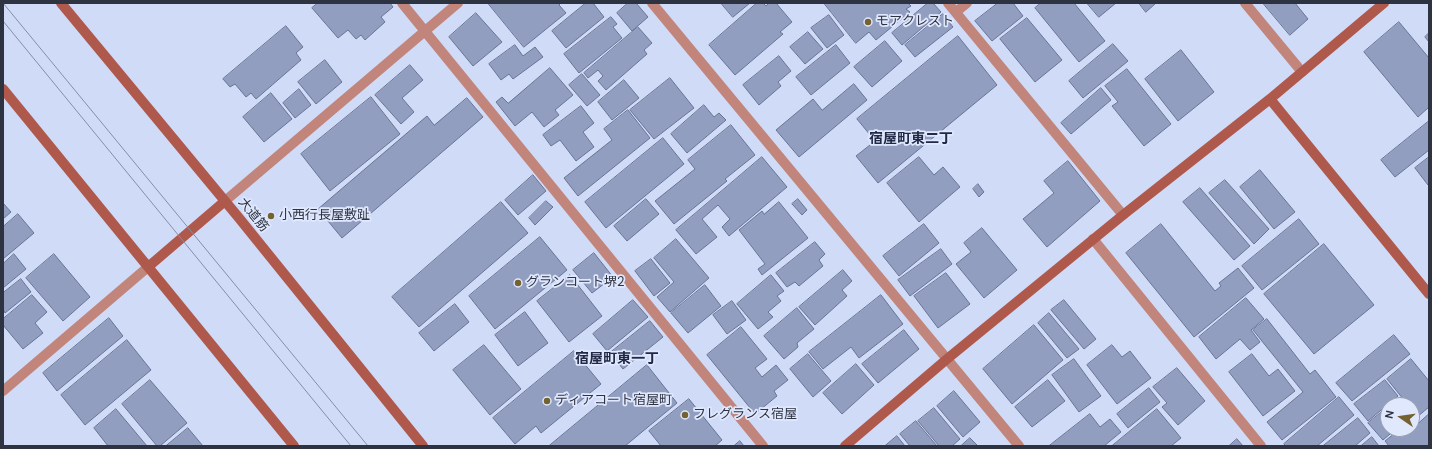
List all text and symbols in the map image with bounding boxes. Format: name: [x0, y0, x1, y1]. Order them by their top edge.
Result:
place label: モアクレスト: [876, 14, 954, 30]
marker: モアクレスト: [863, 17, 873, 27]
district label: 宿屋町東二丁: [869, 131, 953, 147]
street label: 大道筋: [235, 195, 271, 235]
place label: 小西行長屋敷趾: [279, 208, 370, 224]
marker: 小西行長屋敷趾: [266, 211, 276, 221]
place label: グランコート堺2: [526, 275, 624, 291]
marker: グランコート堺2: [513, 278, 523, 288]
district label: 宿屋町東一丁: [575, 351, 659, 367]
place label: ディアコート宿屋町: [555, 393, 672, 409]
marker: ディアコート宿屋町: [542, 396, 552, 406]
north arrow: [1380, 397, 1420, 437]
place label: フレグランス宿屋: [693, 407, 797, 423]
text: N: [1382, 409, 1397, 420]
marker: フレグランス宿屋: [680, 410, 690, 420]

